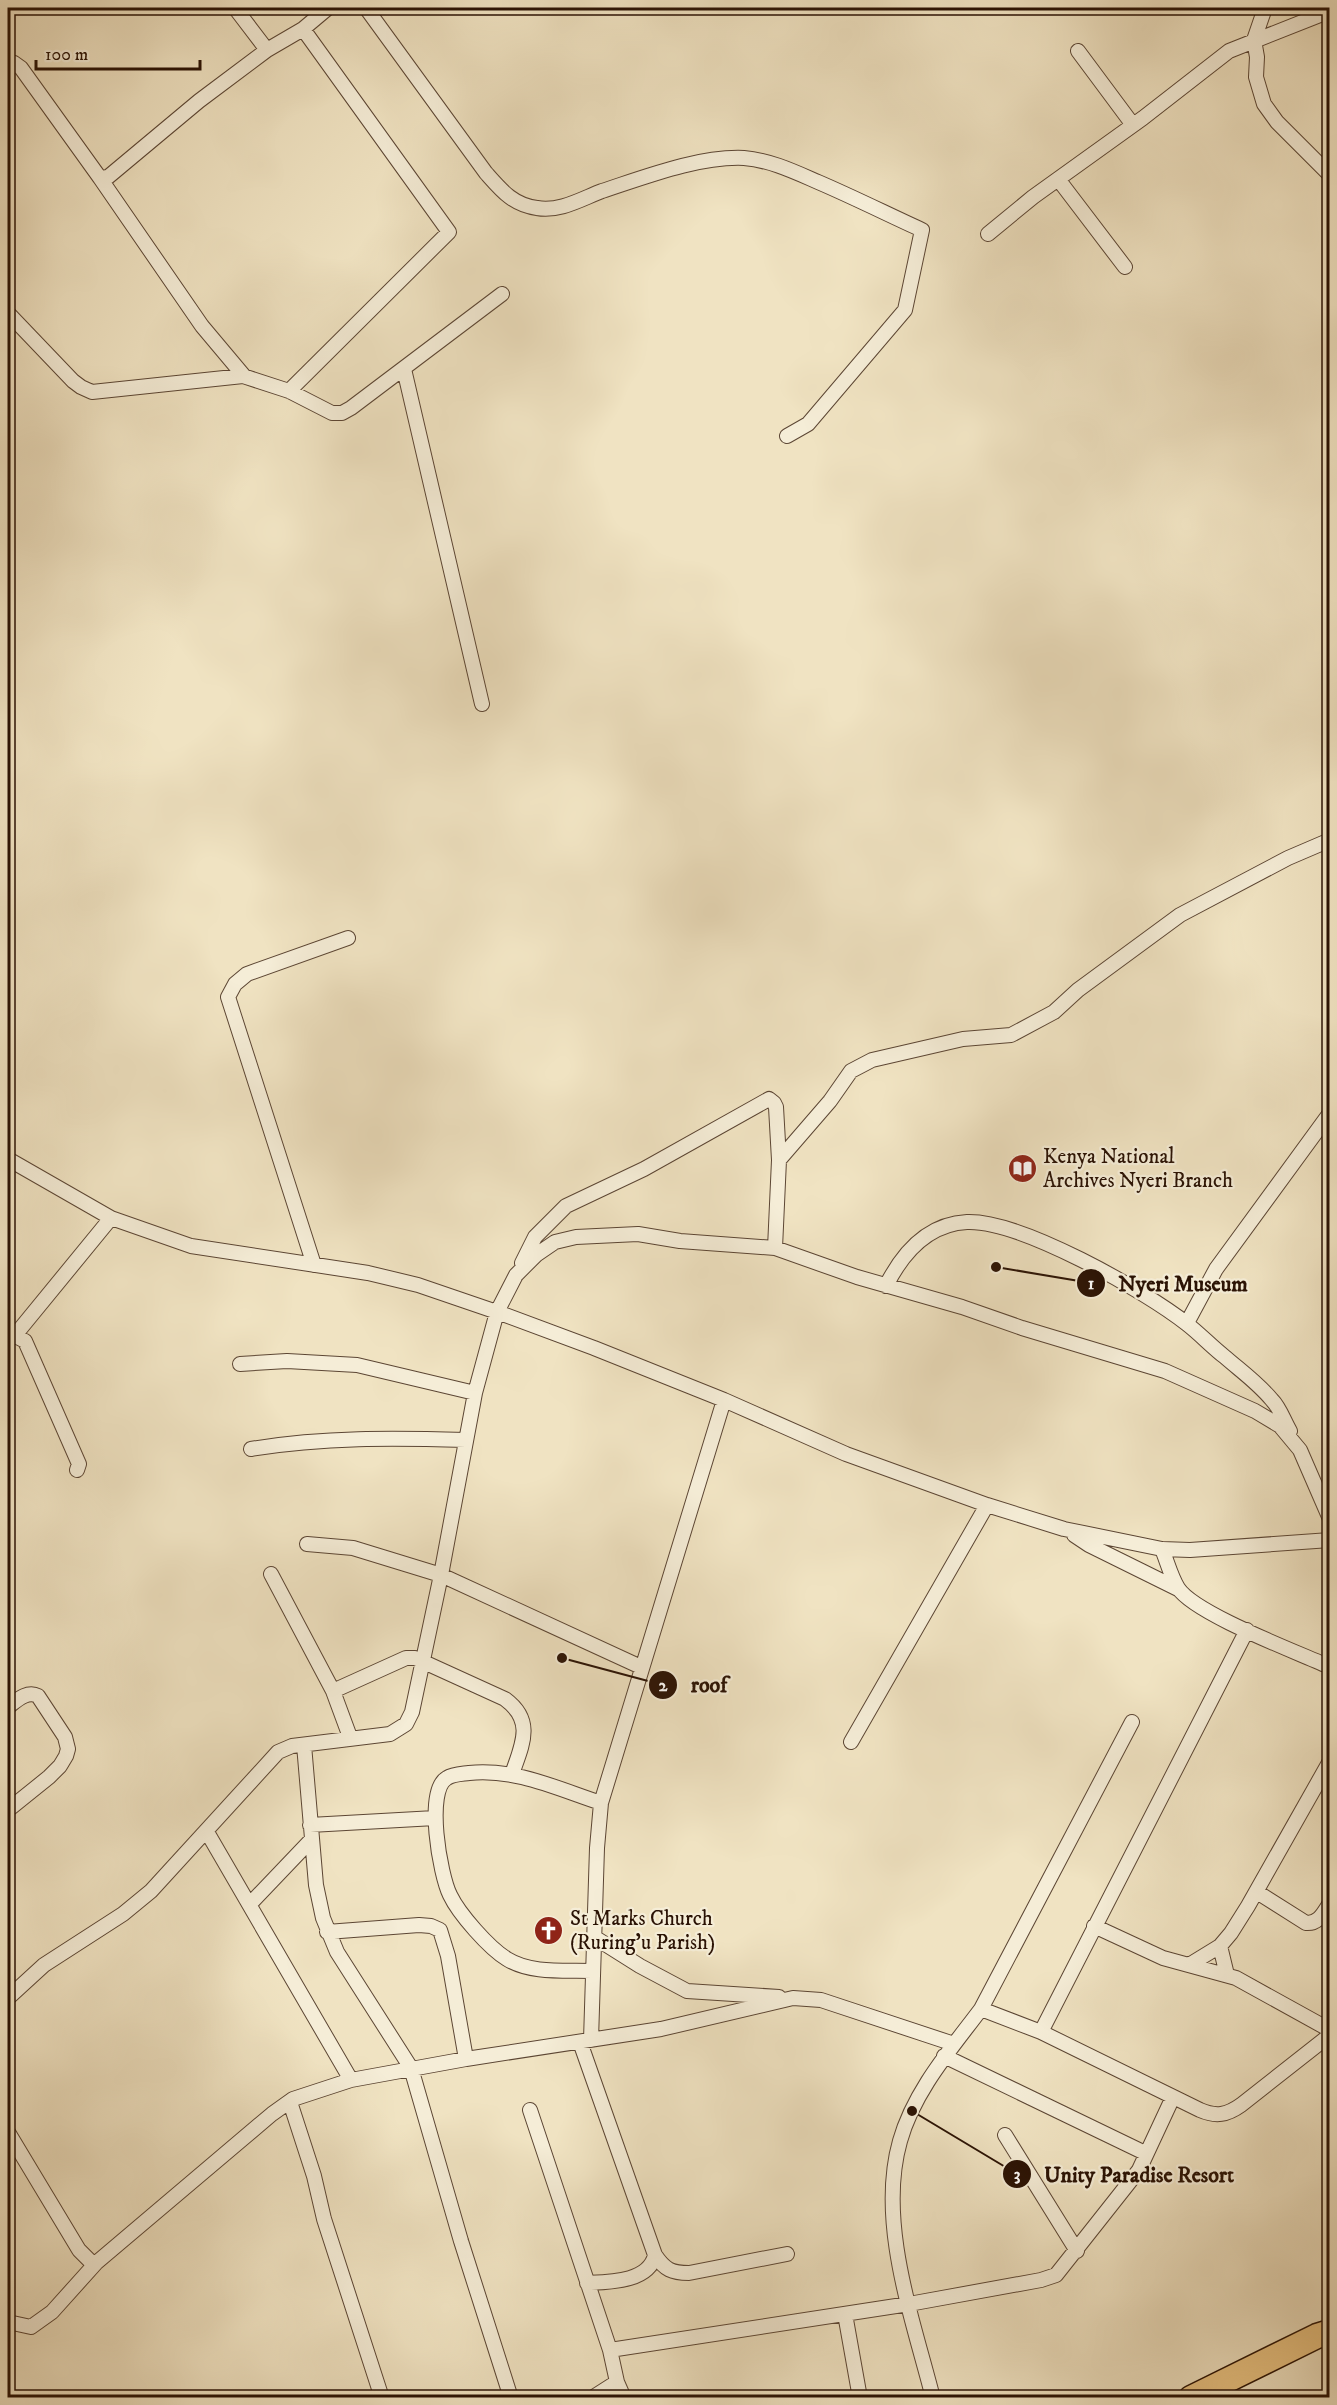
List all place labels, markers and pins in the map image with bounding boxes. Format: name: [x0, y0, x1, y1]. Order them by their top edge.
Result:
place label: Kenya National Archives Nyeri Branch: [1043, 1144, 1233, 1194]
library icon: Kenya National Archives Nyeri Branch: [1006, 1152, 1038, 1184]
callout: Nyeri Museum: [1076, 1263, 1260, 1303]
callout: roof: [648, 1665, 739, 1705]
place label: St Marks Church (Ruring'u Parish): [570, 1906, 715, 1956]
church icon: St Marks Church (Ruring'u Parish): [533, 1914, 565, 1946]
callout: Unity Paradise Resort: [1002, 2154, 1246, 2194]

